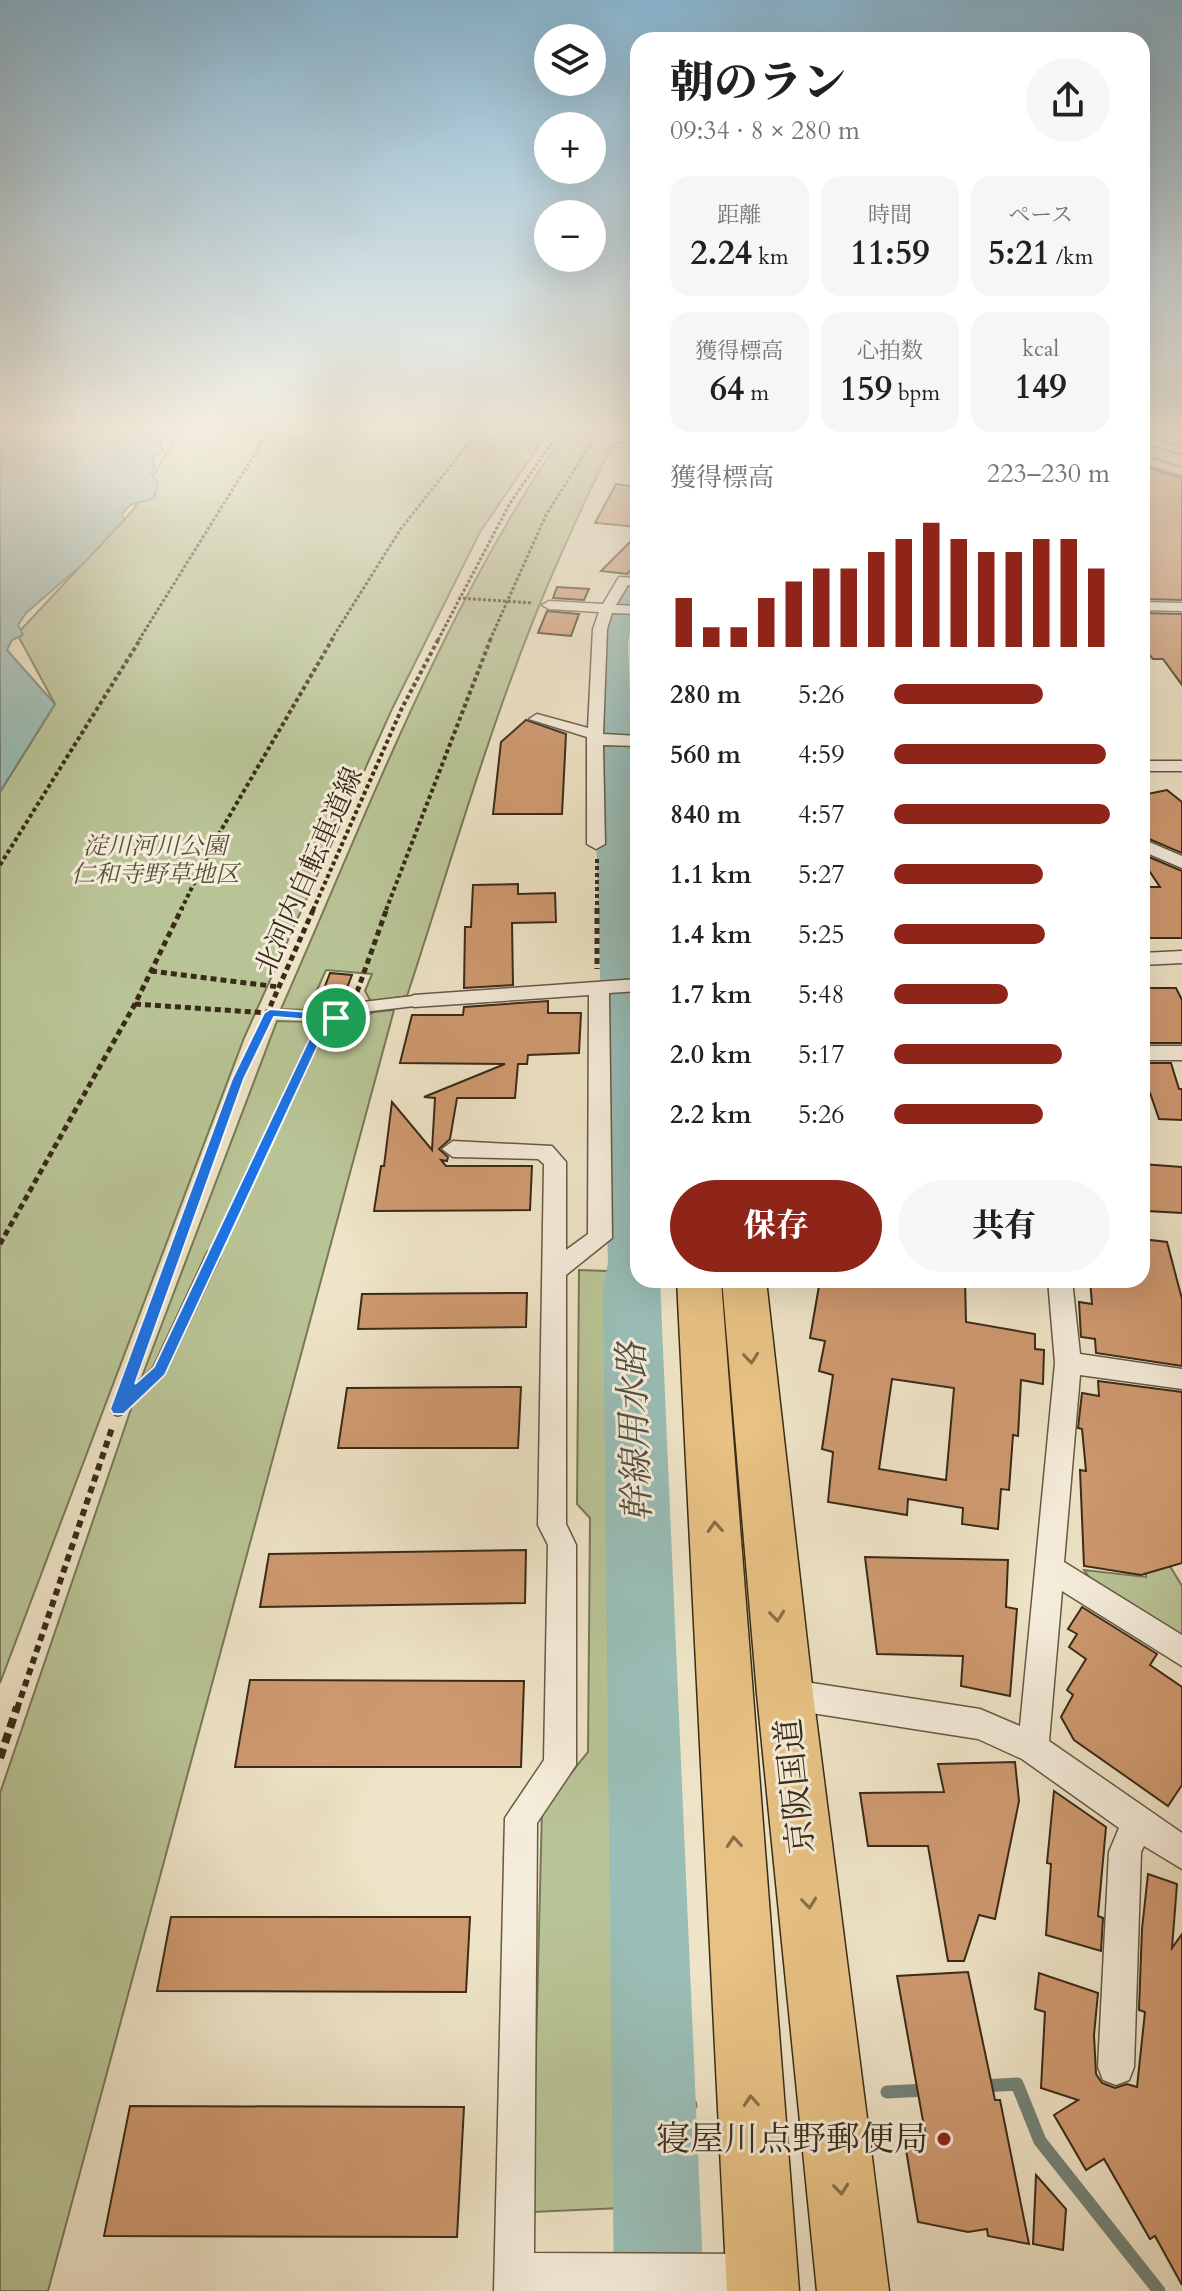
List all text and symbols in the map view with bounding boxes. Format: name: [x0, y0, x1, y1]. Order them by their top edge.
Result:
map controls: [534, 24, 606, 272]
button: layers: [534, 24, 606, 96]
text: 朝のラン: [670, 53, 846, 113]
button: share: [1026, 58, 1110, 142]
button: +: [534, 112, 606, 184]
text: 09:34 · 8 × 280 m: [670, 113, 860, 148]
button: −: [534, 200, 606, 272]
text: 距離: [717, 200, 761, 230]
text: 時間: [868, 200, 912, 230]
text: ペース: [1008, 200, 1073, 230]
text: 2.24: [690, 230, 752, 276]
text: 11:59: [850, 230, 930, 276]
text: 5:21: [988, 230, 1050, 276]
text: km: [752, 242, 789, 272]
text: /km: [1050, 242, 1093, 272]
text: kcal: [1022, 334, 1059, 364]
text: 獲得標高: [695, 336, 783, 366]
text: 心拍数: [857, 336, 923, 366]
text: 149: [1015, 364, 1067, 410]
text: 64: [710, 366, 744, 412]
text: 159: [840, 366, 892, 412]
text: m: [744, 378, 769, 408]
text: bpm: [892, 378, 940, 408]
text: 223–230 m: [987, 456, 1110, 491]
text: 獲得標高: [670, 460, 774, 495]
text: 280 m: [670, 677, 741, 712]
text: 5:26: [798, 677, 845, 712]
text: 560 m: [670, 737, 741, 772]
text: 4:59: [798, 737, 845, 772]
street label: 北河内自転車道線: [246, 761, 372, 981]
text: 840 m: [670, 797, 741, 832]
text: 4:57: [798, 797, 845, 832]
park label: 淀川河川公園 仁和寺野草地区: [71, 830, 242, 891]
text: 1.1 km: [670, 857, 751, 892]
text: 5:27: [798, 857, 845, 892]
text: 1.4 km: [670, 917, 751, 952]
text: 5:25: [798, 917, 845, 952]
text: 1.7 km: [670, 977, 751, 1012]
text: 5:48: [798, 977, 845, 1012]
pin: [302, 984, 370, 1052]
icon: arrive: [314, 996, 358, 1040]
text: 2.0 km: [670, 1037, 751, 1072]
text: 5:17: [798, 1037, 845, 1072]
text: 2.2 km: [670, 1097, 751, 1132]
text: 5:26: [798, 1097, 845, 1132]
button: 保存: [670, 1180, 882, 1272]
button: 共有: [898, 1180, 1110, 1272]
water label: 幹線用水路: [607, 1338, 663, 1523]
one-way arrow: [742, 1352, 759, 1365]
one-way arrow: [706, 1520, 723, 1533]
one-way arrow: [769, 1610, 786, 1623]
street label: 京阪国道: [765, 1716, 825, 1856]
one-way arrow: [726, 1835, 743, 1848]
one-way arrow: [800, 1897, 817, 1910]
one-way arrow: [743, 2094, 760, 2107]
place label: 寝屋川点野郵便局: [656, 2116, 928, 2162]
marker: 寝屋川点野郵便局: [935, 2130, 953, 2148]
one-way arrow: [833, 2183, 850, 2196]

